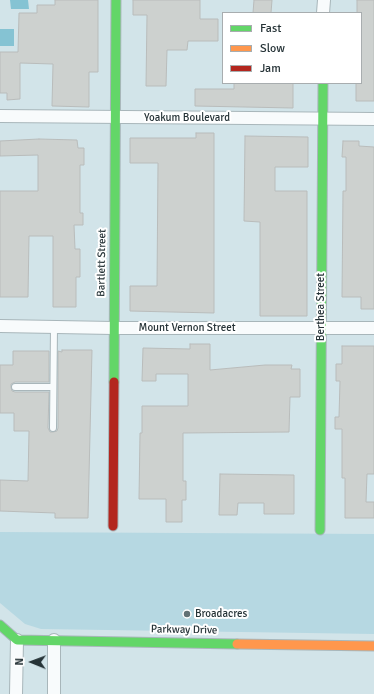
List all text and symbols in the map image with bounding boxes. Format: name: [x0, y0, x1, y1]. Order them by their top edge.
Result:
legend: [222, 12, 362, 84]
text: Fast: [260, 21, 281, 36]
text: Slow: [260, 41, 285, 56]
text: Jam: [260, 61, 281, 76]
street label: Yoakum Boulevard: [144, 111, 230, 125]
street label: Bartlett Street: [95, 229, 109, 297]
street label: Berthea Street: [314, 273, 328, 341]
street label: Mount Vernon Street: [138, 321, 236, 335]
place label: Broadacres: [195, 607, 247, 621]
marker: Broadacres: [182, 609, 192, 619]
street label: Parkway Drive: [151, 623, 217, 637]
north arrow: [12, 642, 52, 682]
text: N: [13, 658, 26, 666]

